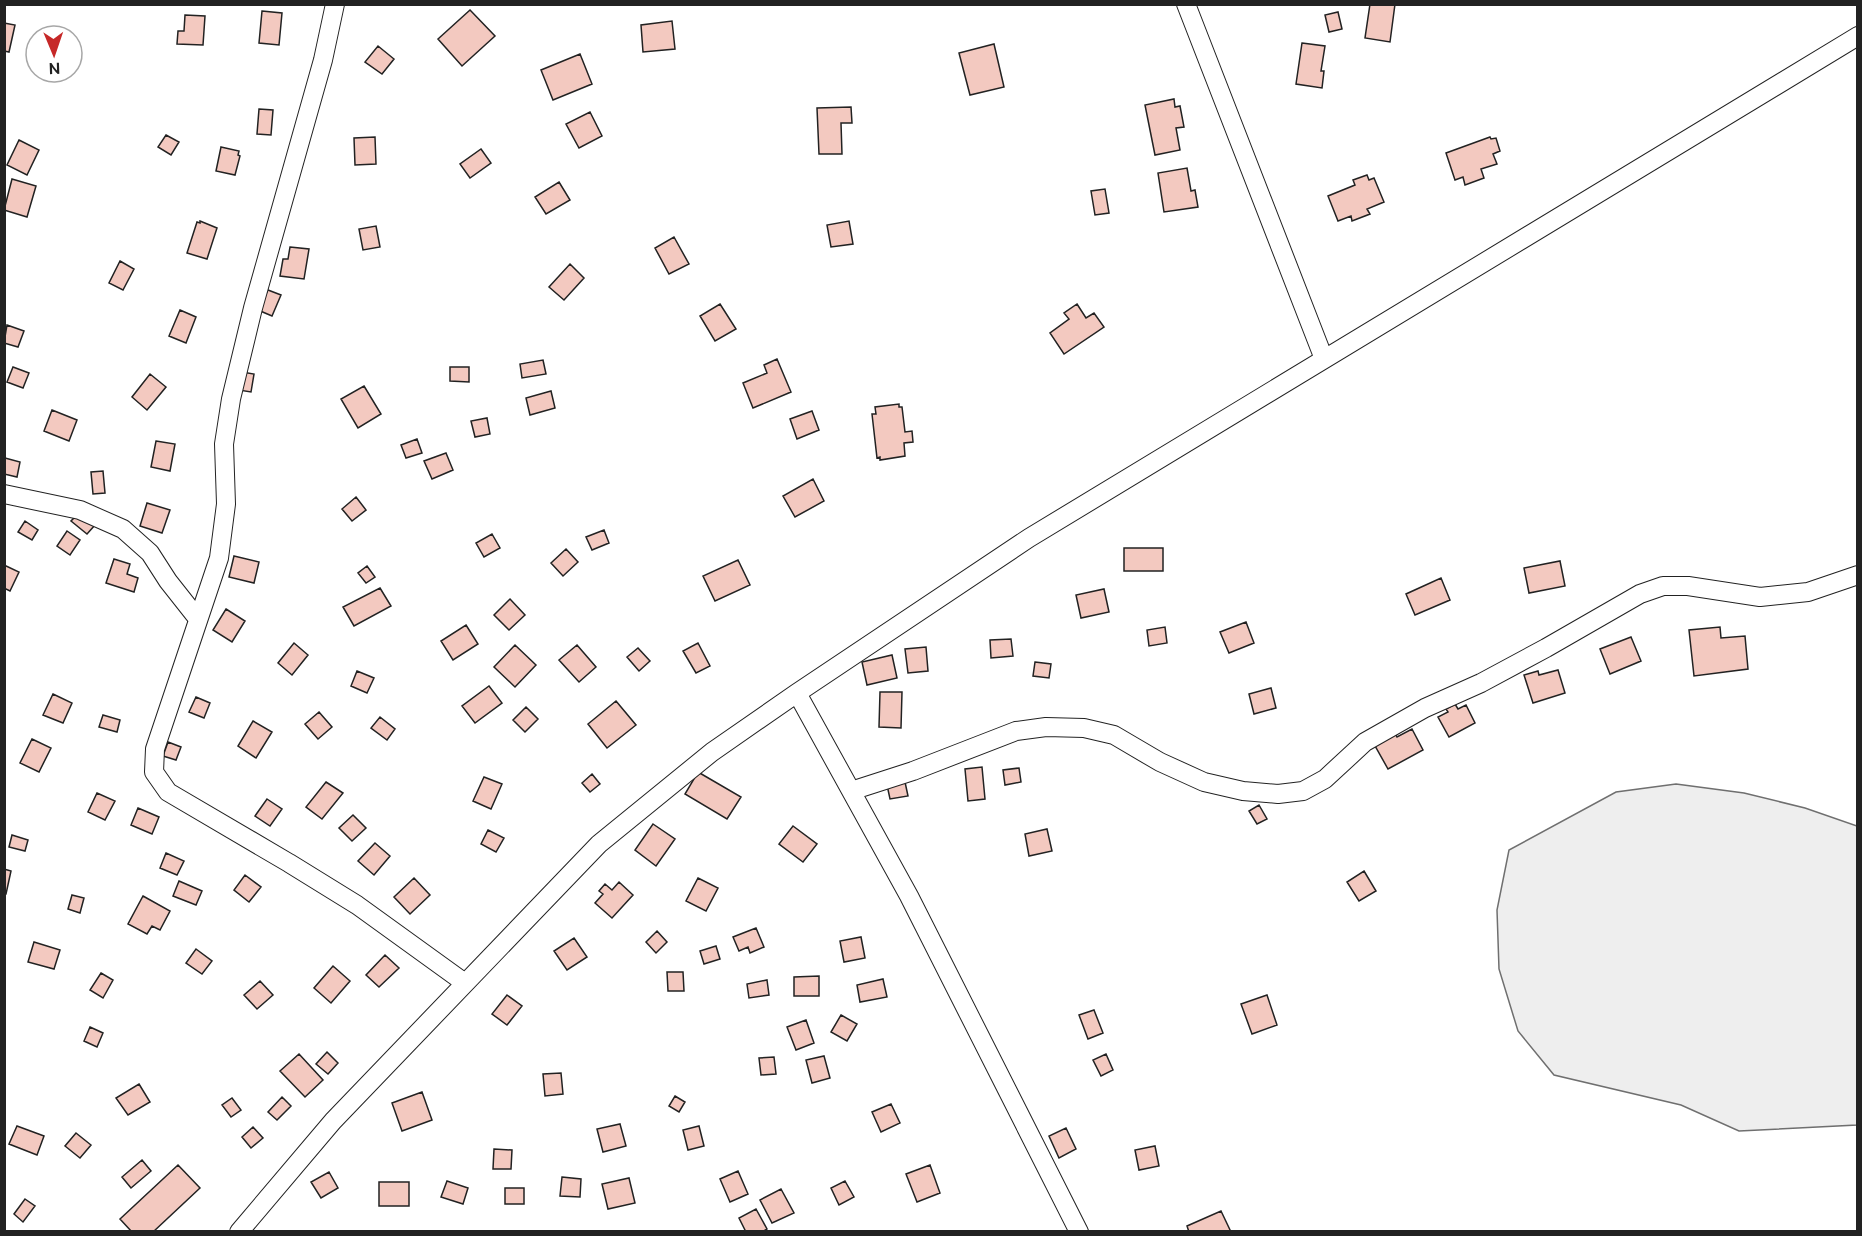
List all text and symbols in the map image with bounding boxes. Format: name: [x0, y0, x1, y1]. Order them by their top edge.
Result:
north arrow: [24, 24, 84, 84]
text: N: [48, 60, 61, 78]

